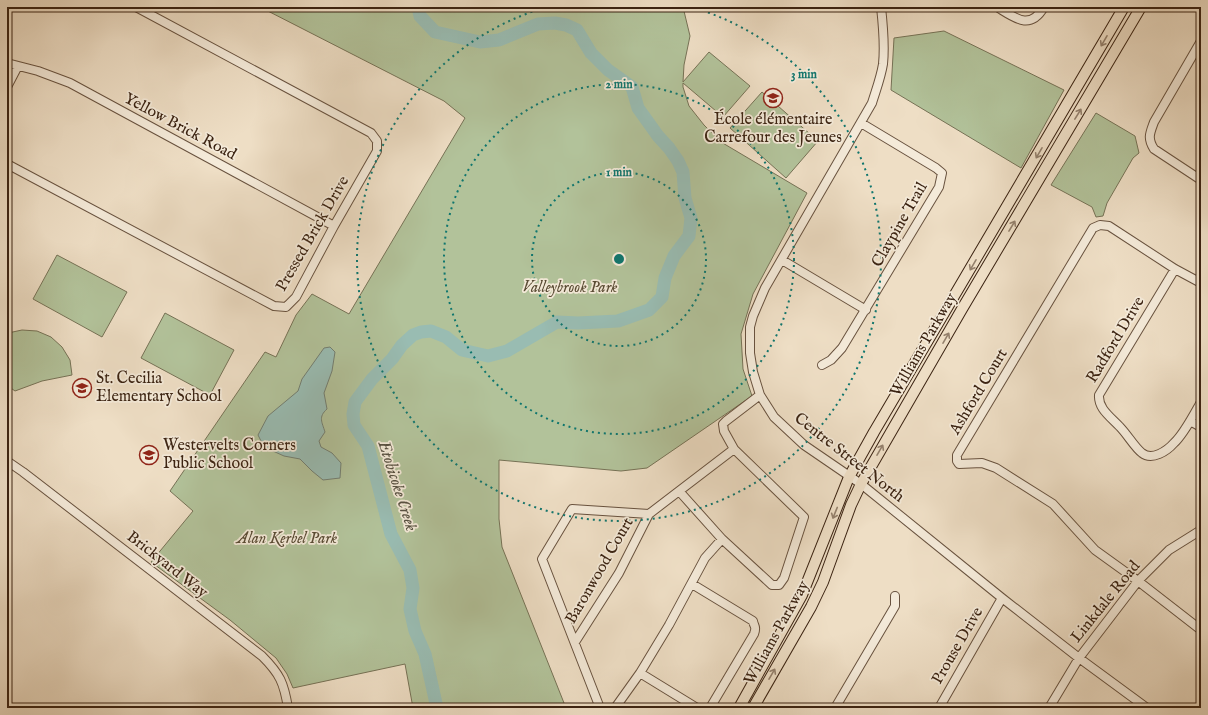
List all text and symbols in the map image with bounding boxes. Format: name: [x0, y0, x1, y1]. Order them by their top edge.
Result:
one-way arrow: [1100, 35, 1108, 47]
text: 3 min: [791, 67, 818, 82]
text: 2 min: [605, 77, 633, 92]
school or university icon: École élémentaire Carrefour des Jeunes: [762, 87, 784, 109]
street label: Yellow Brick Road: [120, 89, 240, 165]
place label: École élémentaire Carrefour des Jeunes: [704, 108, 842, 148]
one-way arrow: [1075, 108, 1083, 120]
one-way arrow: [1034, 147, 1042, 159]
text: 1 min: [606, 165, 633, 180]
street label: Pressed Brick Drive: [272, 173, 354, 295]
street label: Claypine Trail: [868, 179, 933, 271]
one-way arrow: [1008, 220, 1016, 232]
centre of rings: [612, 252, 626, 266]
one-way arrow: [968, 259, 976, 271]
park label: Valleybrook Park: [522, 278, 618, 298]
street label: Williams Parkway: [886, 289, 962, 400]
street label: Radford Drive: [1082, 293, 1150, 387]
one-way arrow: [942, 332, 950, 344]
street label: Ashford Court: [945, 345, 1013, 439]
place label: St. Cecilia Elementary School: [96, 369, 222, 407]
school or university icon: St. Cecilia Elementary School: [71, 377, 93, 399]
street label: Centre Street North: [790, 409, 909, 508]
place label: Westervelts Corners Public School: [163, 436, 296, 474]
water label: Etobicoke Creek: [372, 437, 422, 534]
school or university icon: Westervelts Corners Public School: [138, 444, 160, 466]
one-way arrow: [876, 444, 884, 456]
one-way arrow: [831, 506, 839, 518]
street label: Baronwood Court: [561, 514, 639, 628]
street label: Brickyard Way: [122, 527, 212, 603]
park label: Alan Kerbel Park: [235, 529, 338, 549]
street label: Linkdale Road: [1067, 557, 1145, 647]
street label: Williams Parkway: [740, 577, 814, 689]
street label: Prouse Drive: [928, 604, 988, 688]
one-way arrow: [769, 668, 777, 680]

